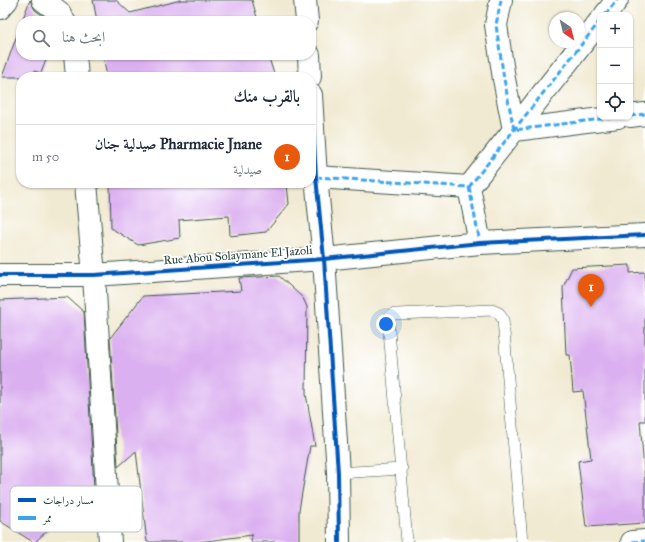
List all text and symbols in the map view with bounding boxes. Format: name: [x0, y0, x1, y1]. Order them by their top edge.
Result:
north arrow: [549, 12, 585, 48]
map controls: [597, 12, 633, 120]
button: +: [597, 12, 633, 48]
search box: [16, 16, 316, 60]
icon: search: [30, 27, 52, 49]
text: ابحث هنا: [62, 28, 105, 46]
button: −: [597, 48, 633, 84]
button: locate: [597, 84, 633, 120]
text: بالقرب منك: [234, 86, 300, 107]
text: Pharmacie Jnane صيدلية جنان: [95, 135, 262, 153]
text: 50 m: [32, 149, 59, 165]
text: 1: [284, 149, 290, 165]
text: صيدلية: [233, 162, 262, 178]
street label: Rue Abou Solaymane El Jazoli: [163, 243, 314, 268]
pin: 1: [578, 274, 604, 307]
your location: [376, 314, 396, 334]
legend: [10, 486, 142, 532]
text: مسار دراجات: [43, 494, 94, 507]
text: ممر: [42, 512, 52, 526]

